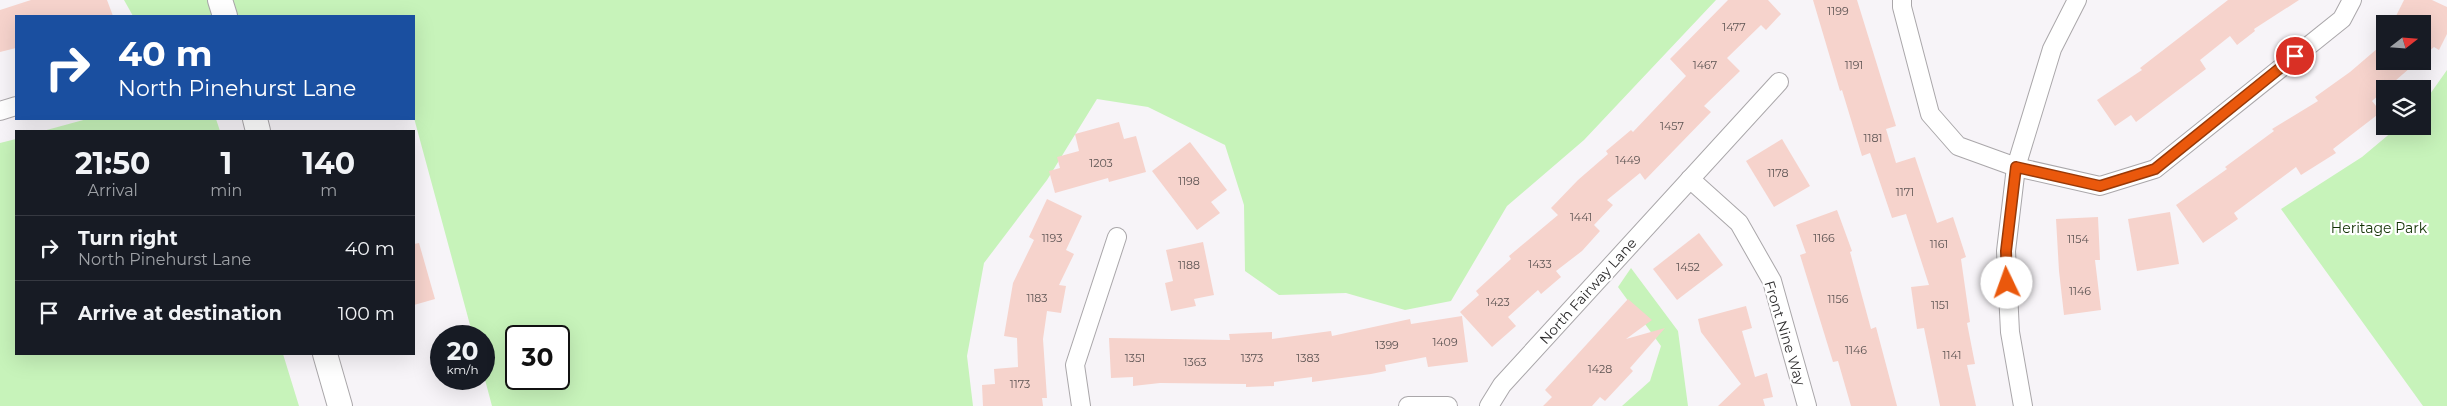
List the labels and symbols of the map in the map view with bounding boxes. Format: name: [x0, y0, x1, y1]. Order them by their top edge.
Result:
house number: 1199: [1827, 4, 1849, 18]
north arrow: [2376, 15, 2431, 70]
house number: 1477: [1722, 20, 1746, 34]
pin: [2274, 35, 2316, 77]
house number: 1467: [1693, 58, 1717, 72]
house number: 1191: [1845, 58, 1863, 72]
house number: 1457: [1660, 119, 1684, 133]
house number: 1181: [1864, 131, 1882, 145]
house number: 1449: [1615, 153, 1641, 167]
house number: 1203: [1089, 156, 1113, 170]
house number: 1178: [1767, 166, 1789, 180]
house number: 1198: [1178, 174, 1200, 188]
house number: 1171: [1896, 185, 1914, 199]
house number: 1441: [1570, 210, 1592, 224]
park label: Heritage Park: [2331, 219, 2428, 237]
house number: 1193: [1042, 231, 1062, 245]
house number: 1166: [1813, 231, 1835, 245]
house number: 1154: [2067, 232, 2089, 246]
street label: North Fairway Lane: [1536, 234, 1640, 348]
house number: 1161: [1930, 237, 1948, 251]
position arrow: [1980, 256, 2032, 308]
house number: 1433: [1528, 257, 1552, 271]
house number: 1188: [1178, 258, 1200, 272]
house number: 1452: [1676, 260, 1700, 274]
street label: Front Nine Way: [1760, 278, 1810, 388]
house number: 1146: [2069, 284, 2091, 298]
house number: 1183: [1026, 291, 1048, 305]
house number: 1156: [1828, 292, 1849, 306]
house number: 1423: [1486, 295, 1510, 309]
house number: 1151: [1931, 298, 1949, 312]
speed limit sign: 30: [505, 325, 570, 390]
house number: 1409: [1432, 335, 1458, 349]
house number: 1399: [1375, 338, 1399, 352]
house number: 1146: [1845, 343, 1867, 357]
house number: 1141: [1943, 348, 1961, 362]
house number: 1351: [1125, 351, 1145, 365]
house number: 1373: [1241, 351, 1263, 365]
house number: 1383: [1296, 351, 1320, 365]
house number: 1363: [1183, 355, 1207, 369]
house number: 1428: [1588, 362, 1612, 376]
house number: 1173: [1010, 377, 1030, 391]

